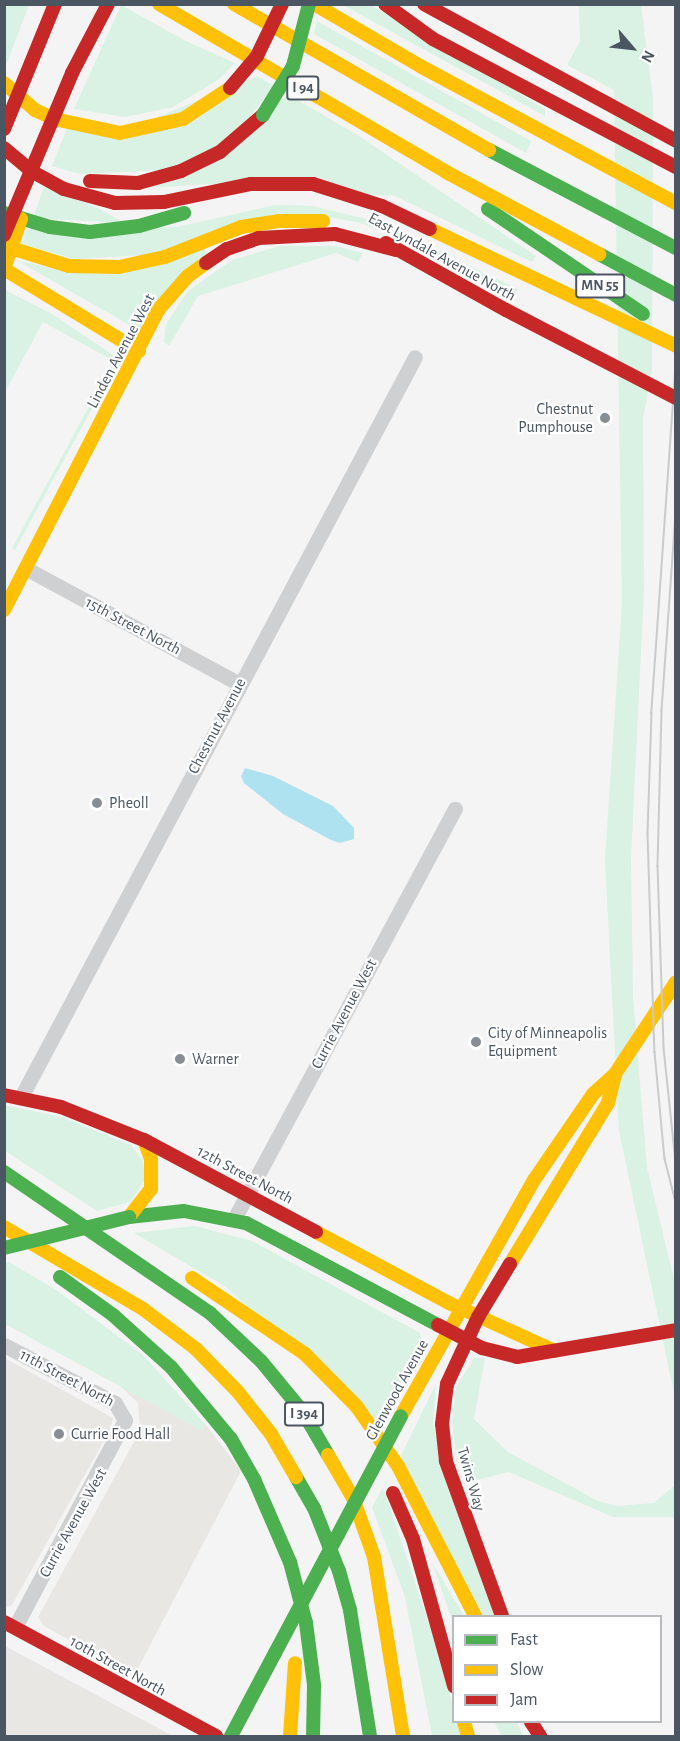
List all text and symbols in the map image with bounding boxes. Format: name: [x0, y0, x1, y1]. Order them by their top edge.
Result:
north arrow: [602, 18, 662, 78]
text: N: [638, 48, 658, 65]
road number: I 94: [285, 76, 321, 100]
street label: East Lyndale Avenue North: [365, 208, 519, 306]
road number: MN 55: [574, 274, 626, 298]
street label: Linden Avenue West: [83, 291, 159, 411]
place label: Chestnut Pumphouse: [518, 399, 593, 437]
marker: Chestnut Pumphouse: [598, 411, 612, 425]
street label: 15th Street North: [82, 593, 184, 659]
street label: Chestnut Avenue: [184, 675, 250, 777]
place label: Pheoll: [109, 793, 149, 813]
marker: Pheoll: [90, 796, 104, 810]
street label: Currie Avenue West: [307, 956, 381, 1072]
place label: City of Minneapolis Equipment: [488, 1023, 607, 1061]
marker: City of Minneapolis Equipment: [469, 1035, 483, 1049]
place label: Warner: [192, 1049, 239, 1069]
marker: Warner: [173, 1052, 187, 1066]
street label: 12th Street North: [194, 1142, 296, 1208]
street label: Glenwood Avenue: [361, 1336, 433, 1444]
street label: 11th Street North: [16, 1345, 118, 1411]
road number: I 394: [283, 1402, 325, 1426]
place label: Currie Food Hall: [71, 1424, 170, 1444]
marker: Currie Food Hall: [52, 1427, 66, 1441]
street label: Twins Way: [453, 1445, 489, 1513]
street label: Currie Avenue West: [35, 1465, 111, 1581]
legend: [452, 1615, 662, 1723]
text: Fast: [510, 1631, 538, 1649]
street label: 10th Street North: [66, 1632, 170, 1700]
text: Slow: [510, 1661, 543, 1679]
text: Jam: [510, 1691, 538, 1709]

